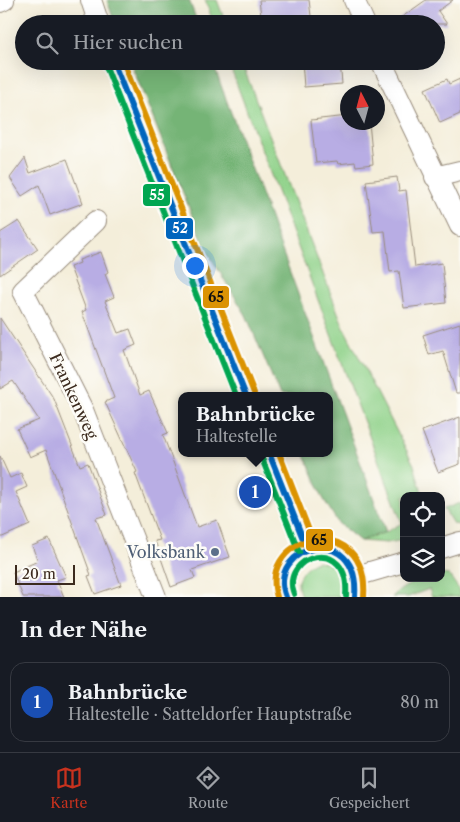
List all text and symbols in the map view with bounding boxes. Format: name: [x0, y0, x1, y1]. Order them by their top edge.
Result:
search box: [15, 15, 445, 70]
icon: search: [33, 29, 61, 57]
text: Hier suchen: [73, 31, 183, 54]
north arrow: [340, 85, 385, 130]
line badge: 55: [142, 183, 171, 207]
text: 55: [149, 186, 165, 204]
line badge: 52: [165, 217, 194, 240]
text: 52: [172, 219, 188, 237]
your location: [182, 253, 208, 279]
line badge: 65: [202, 285, 230, 309]
text: 65: [208, 288, 224, 306]
street label: Frankenweg: [45, 350, 103, 443]
popup: [178, 392, 333, 457]
text: Bahnbrücke: [196, 403, 315, 426]
text: Haltestelle: [196, 426, 277, 446]
pin: 1: [239, 473, 271, 511]
map controls: [400, 492, 445, 582]
button: locate: [400, 492, 445, 537]
line badge: 65: [305, 528, 334, 552]
text: 65: [311, 531, 327, 549]
button: layers: [400, 537, 445, 582]
place label: Volksbank: [126, 542, 206, 562]
marker: Volksbank: [209, 546, 221, 558]
scale bar: [15, 562, 75, 585]
text: 20 m: [22, 565, 56, 583]
text: In der Nähe: [20, 617, 147, 642]
text: Bahnbrücke: [68, 681, 187, 704]
text: 1: [33, 692, 41, 712]
text: 80 m: [400, 692, 439, 712]
text: Haltestelle · Satteldorfer Hauptstraße: [68, 704, 352, 724]
tab: Karte: [50, 764, 87, 812]
tab: Route: [188, 764, 228, 812]
tab: Gespeichert: [329, 764, 410, 812]

